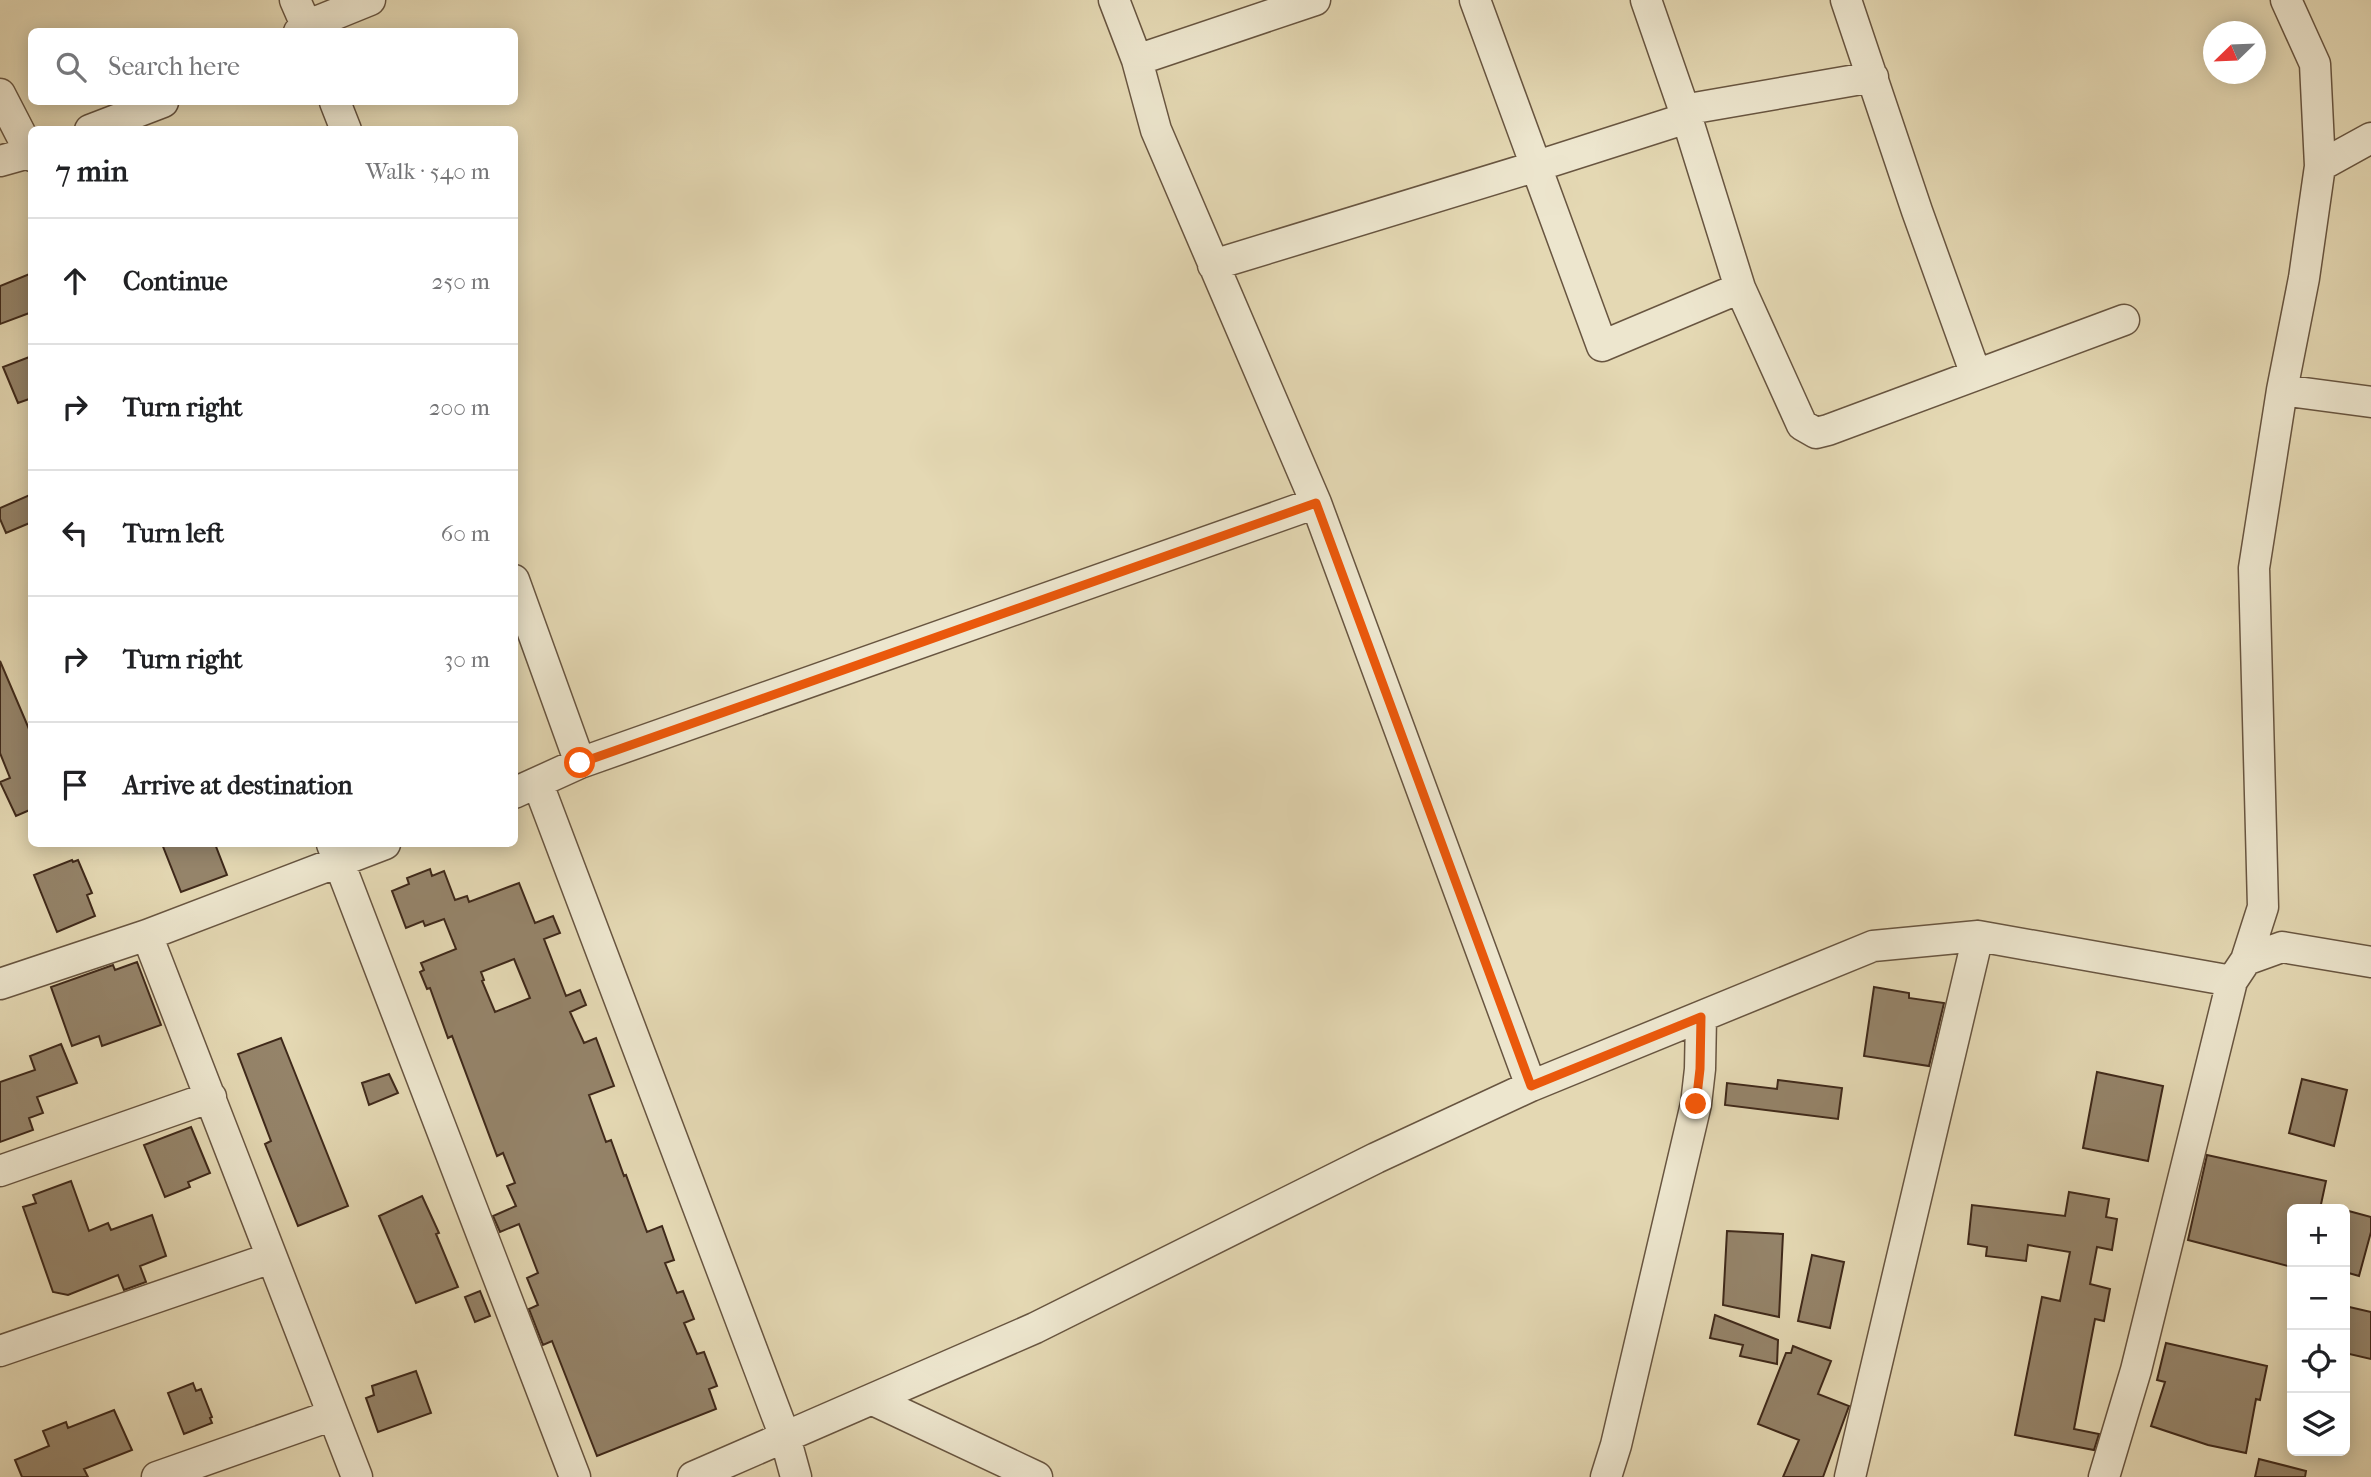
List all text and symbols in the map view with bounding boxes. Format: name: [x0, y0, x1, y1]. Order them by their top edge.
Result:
north arrow: [2203, 21, 2266, 84]
search box: [28, 28, 518, 105]
icon: search: [52, 48, 90, 86]
text: Search here: [108, 51, 240, 82]
text: 7 min: [56, 154, 128, 189]
text: Walk · 540 m: [365, 158, 490, 185]
icon: ahead: [56, 262, 94, 300]
text: Continue: [123, 266, 228, 297]
text: 250 m: [432, 268, 490, 295]
icon: right: [56, 388, 94, 426]
text: Turn right: [123, 392, 243, 423]
text: 200 m: [429, 394, 490, 421]
icon: left: [56, 514, 94, 552]
text: Turn left: [123, 518, 224, 549]
text: 60 m: [441, 520, 490, 547]
icon: right: [56, 640, 94, 678]
text: Turn right: [123, 644, 243, 675]
text: 30 m: [444, 646, 490, 673]
route start: [564, 747, 595, 778]
icon: arrive: [56, 766, 94, 804]
text: Arrive at destination: [123, 770, 353, 801]
route end: [1680, 1088, 1711, 1119]
map controls: [2287, 1204, 2350, 1456]
button: +: [2287, 1204, 2350, 1267]
button: −: [2287, 1267, 2350, 1330]
button: locate: [2287, 1330, 2350, 1393]
button: layers: [2287, 1393, 2350, 1456]

